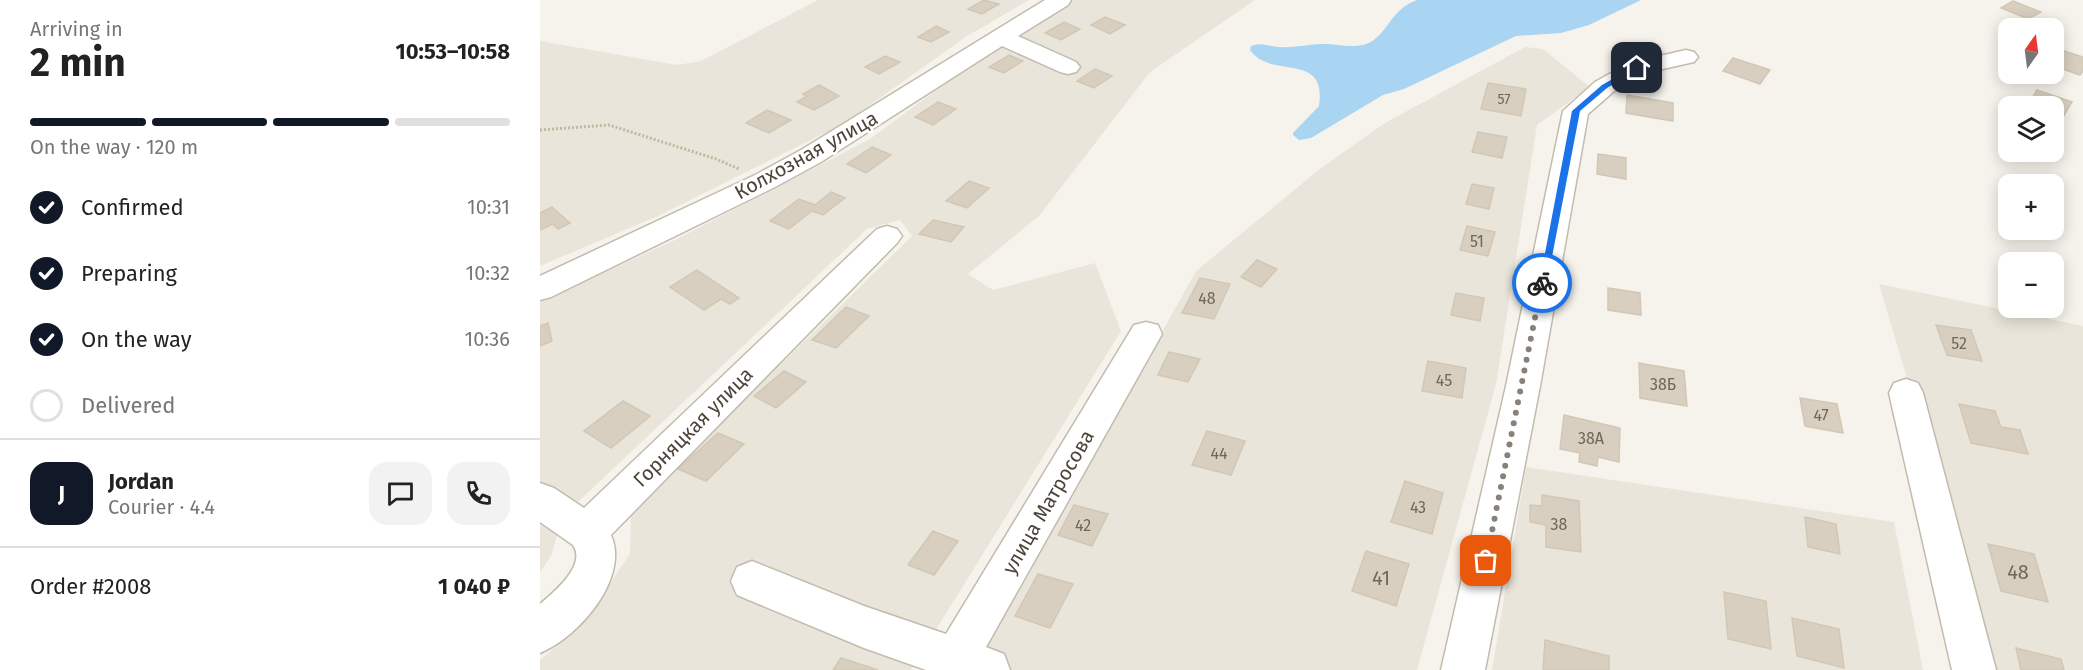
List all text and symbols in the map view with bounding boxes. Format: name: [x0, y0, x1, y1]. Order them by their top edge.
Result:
text: Arriving in: [30, 17, 123, 41]
north arrow: [1998, 18, 2064, 84]
map controls: [1998, 18, 2064, 318]
text: 10:53–10:58: [395, 38, 510, 65]
text: 2 min: [30, 40, 126, 86]
pin: [1611, 42, 1662, 93]
icon: home: [1620, 51, 1653, 84]
house number: 57: [1498, 91, 1510, 108]
button: layers: [1998, 96, 2064, 162]
street label: Колхозная улица: [730, 106, 882, 204]
text: On the way · 120 m: [30, 135, 198, 159]
button: +: [1998, 174, 2064, 240]
icon: check: [30, 191, 63, 224]
text: Confirmed: [81, 194, 184, 221]
text: 10:31: [467, 195, 510, 219]
house number: 51: [1470, 232, 1484, 251]
button: −: [1998, 252, 2064, 318]
courier: [1512, 253, 1572, 313]
icon: check: [30, 257, 63, 290]
text: Preparing: [81, 260, 177, 287]
text: 10:32: [466, 261, 510, 285]
icon: bike: [1526, 267, 1559, 300]
house number: 48: [1198, 289, 1216, 308]
icon: check: [30, 323, 63, 356]
text: On the way: [81, 326, 192, 353]
text: 10:36: [465, 327, 510, 351]
house number: 52: [1951, 334, 1967, 353]
street label: Горняцкая улица: [628, 362, 758, 492]
house number: 45: [1436, 371, 1452, 390]
house number: 38Б: [1650, 375, 1676, 394]
text: Delivered: [81, 392, 176, 419]
house number: 47: [1813, 406, 1829, 425]
street label: улица Матросова: [997, 426, 1099, 578]
house number: 38А: [1578, 429, 1605, 448]
house number: 44: [1210, 444, 1228, 463]
button: chat: [369, 462, 432, 525]
button: phone: [447, 462, 510, 525]
text: Jordan: [108, 468, 174, 495]
text: J: [58, 480, 65, 507]
text: Courier · 4.4: [108, 495, 215, 519]
house number: 43: [1410, 498, 1426, 517]
house number: 38: [1551, 515, 1568, 534]
house number: 42: [1075, 516, 1091, 535]
pin: [1460, 535, 1511, 586]
icon: bag: [1469, 544, 1502, 577]
house number: 48: [2007, 560, 2029, 584]
house number: 41: [1372, 566, 1390, 590]
text: Order #2008: [30, 573, 151, 600]
text: 1 040 ₽: [438, 573, 510, 600]

